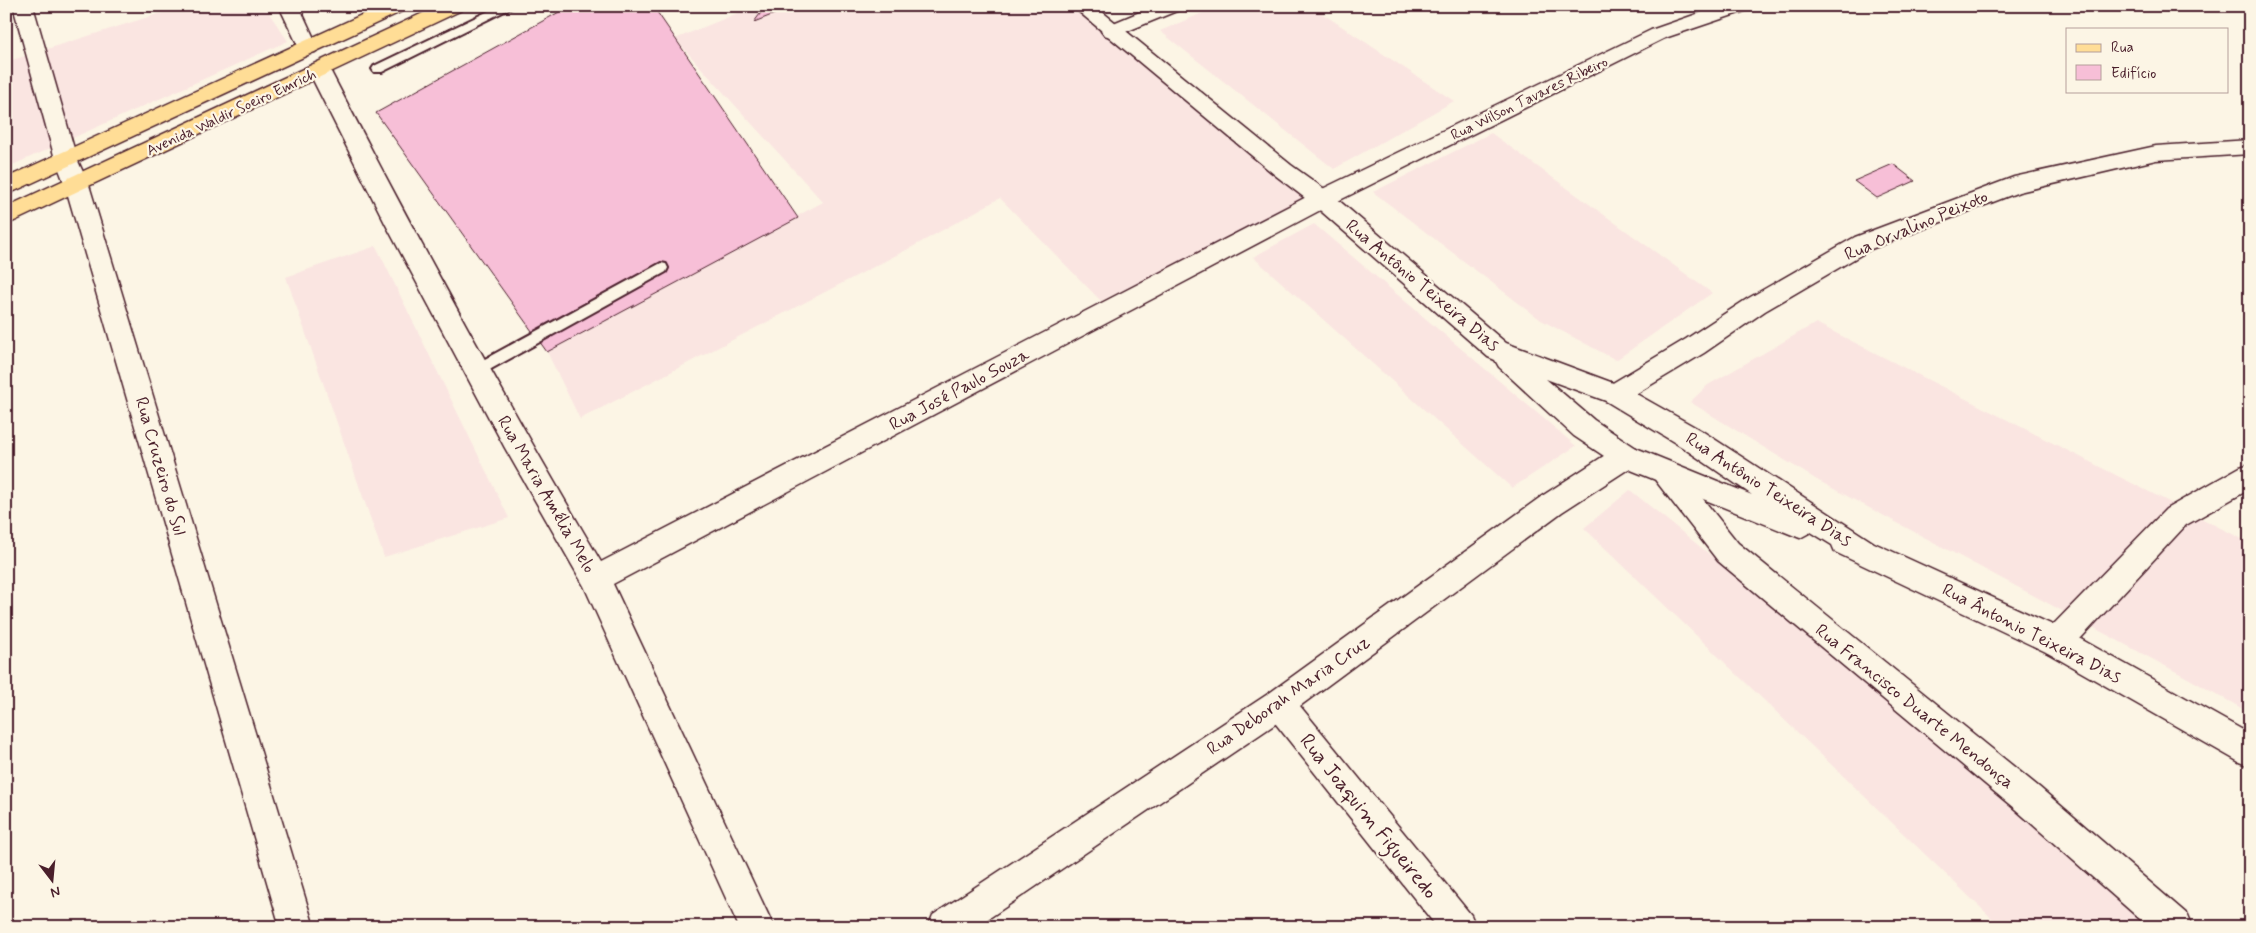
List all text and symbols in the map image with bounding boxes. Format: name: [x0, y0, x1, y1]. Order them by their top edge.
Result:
legend: [2066, 28, 2228, 92]
text: Rua: [2111, 38, 2134, 58]
street label: Rua Wilson Tavares Ribeiro: [1448, 52, 1611, 146]
text: Edifício: [2111, 64, 2156, 84]
street label: Avenida Waldir Soeiro Emrich: [143, 65, 320, 161]
street label: Rua Orvalino Peixoto: [1841, 185, 1992, 267]
street label: Rua Antônio Teixeira Dias: [1340, 214, 1504, 357]
street label: Rua José Paulo Souza: [885, 343, 1034, 437]
street label: Rua Cruzeiro do Sul: [129, 394, 191, 538]
street label: Rua Maria Amélia Melo: [491, 411, 601, 578]
street label: Rua Antônio Teixeira Dias: [1681, 427, 1856, 553]
street label: Rua Ântonio Teixeira Dias: [1938, 578, 2125, 690]
street label: Rua Francisco Duarte Mendonça: [1810, 619, 2019, 795]
street label: Rua Deborah Maria Cruz: [1202, 630, 1375, 761]
street label: Rua Joaquim Figueiredo: [1291, 728, 1444, 906]
north arrow: [28, 856, 78, 906]
text: N: [48, 882, 62, 901]

